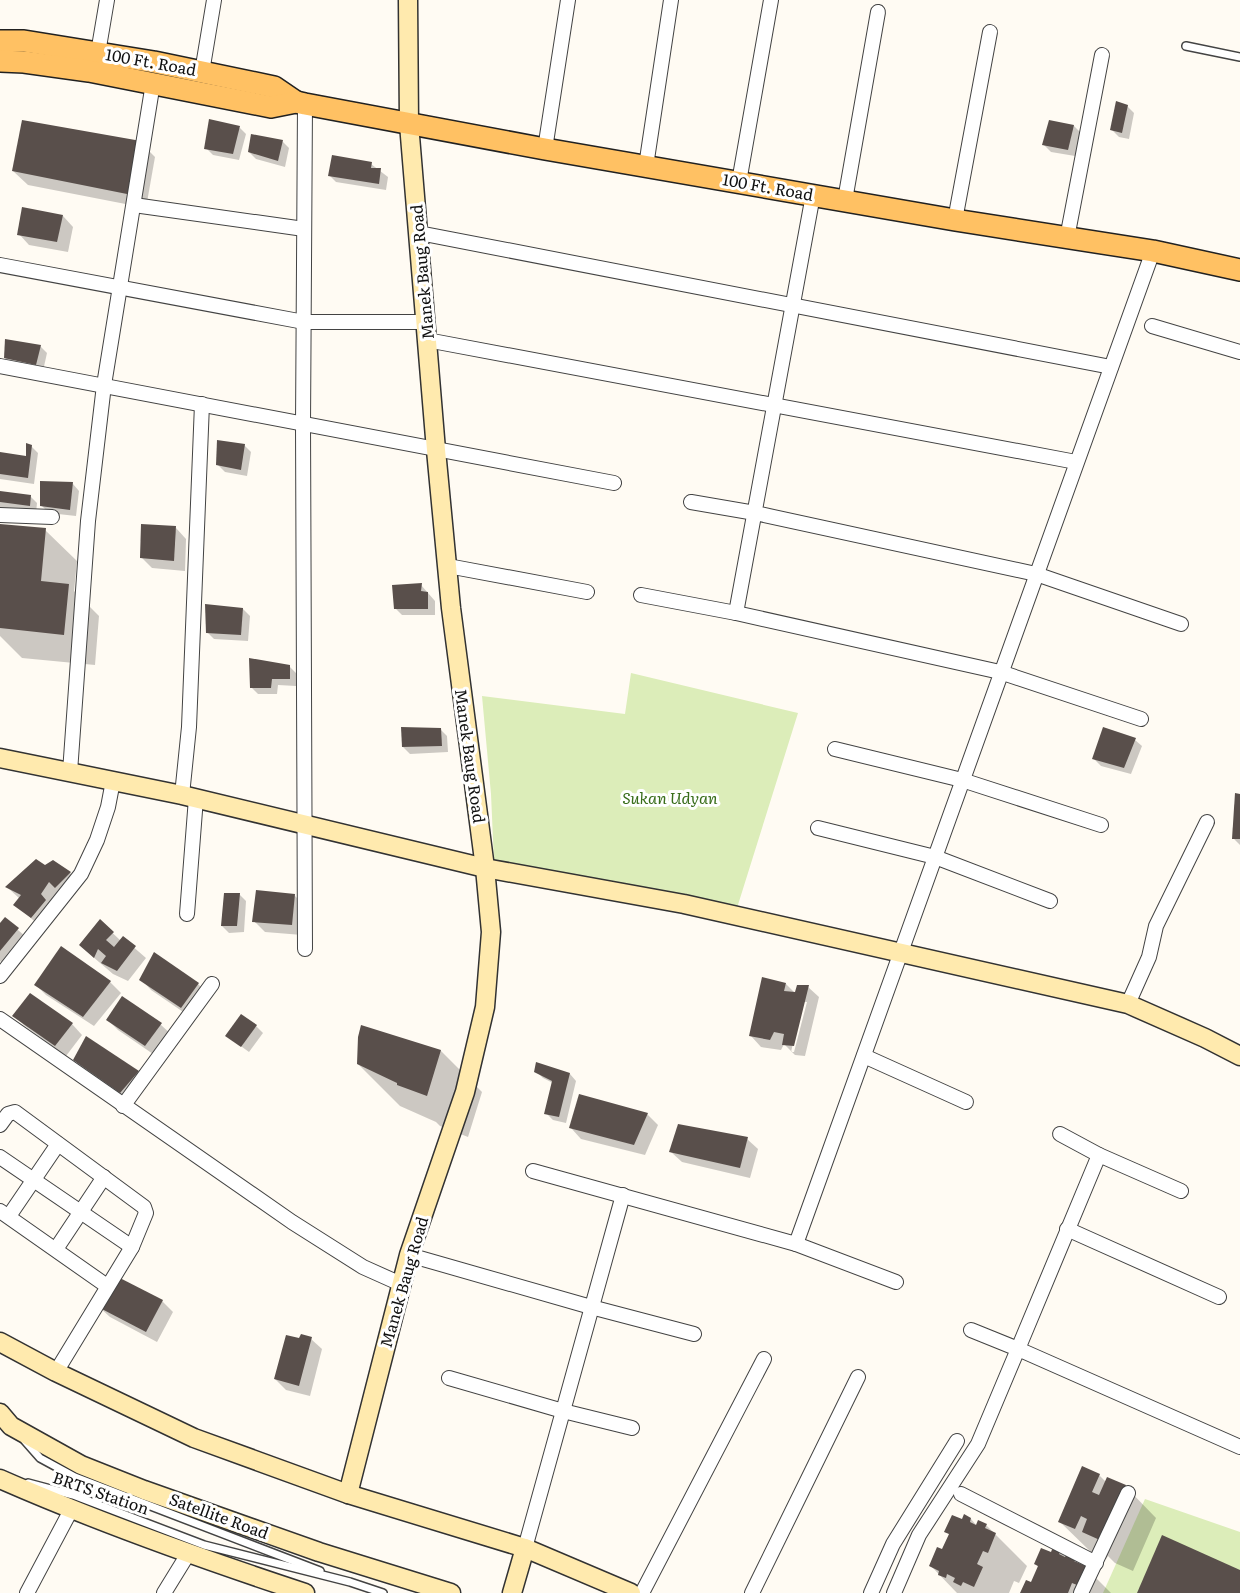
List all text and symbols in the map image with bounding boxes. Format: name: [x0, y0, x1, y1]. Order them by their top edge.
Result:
street label: 100 Ft. Road: [104, 41, 199, 81]
street label: 100 Ft. Road: [721, 166, 816, 206]
street label: Manek Baug Road: [403, 203, 439, 341]
street label: Manek Baug Road: [450, 687, 492, 825]
park label: Sukan Udyan: [622, 785, 718, 809]
street label: Manek Baug Road: [373, 1213, 433, 1350]
street label: BRTS Station: [50, 1464, 153, 1520]
street label: Satellite Road: [166, 1486, 273, 1544]

